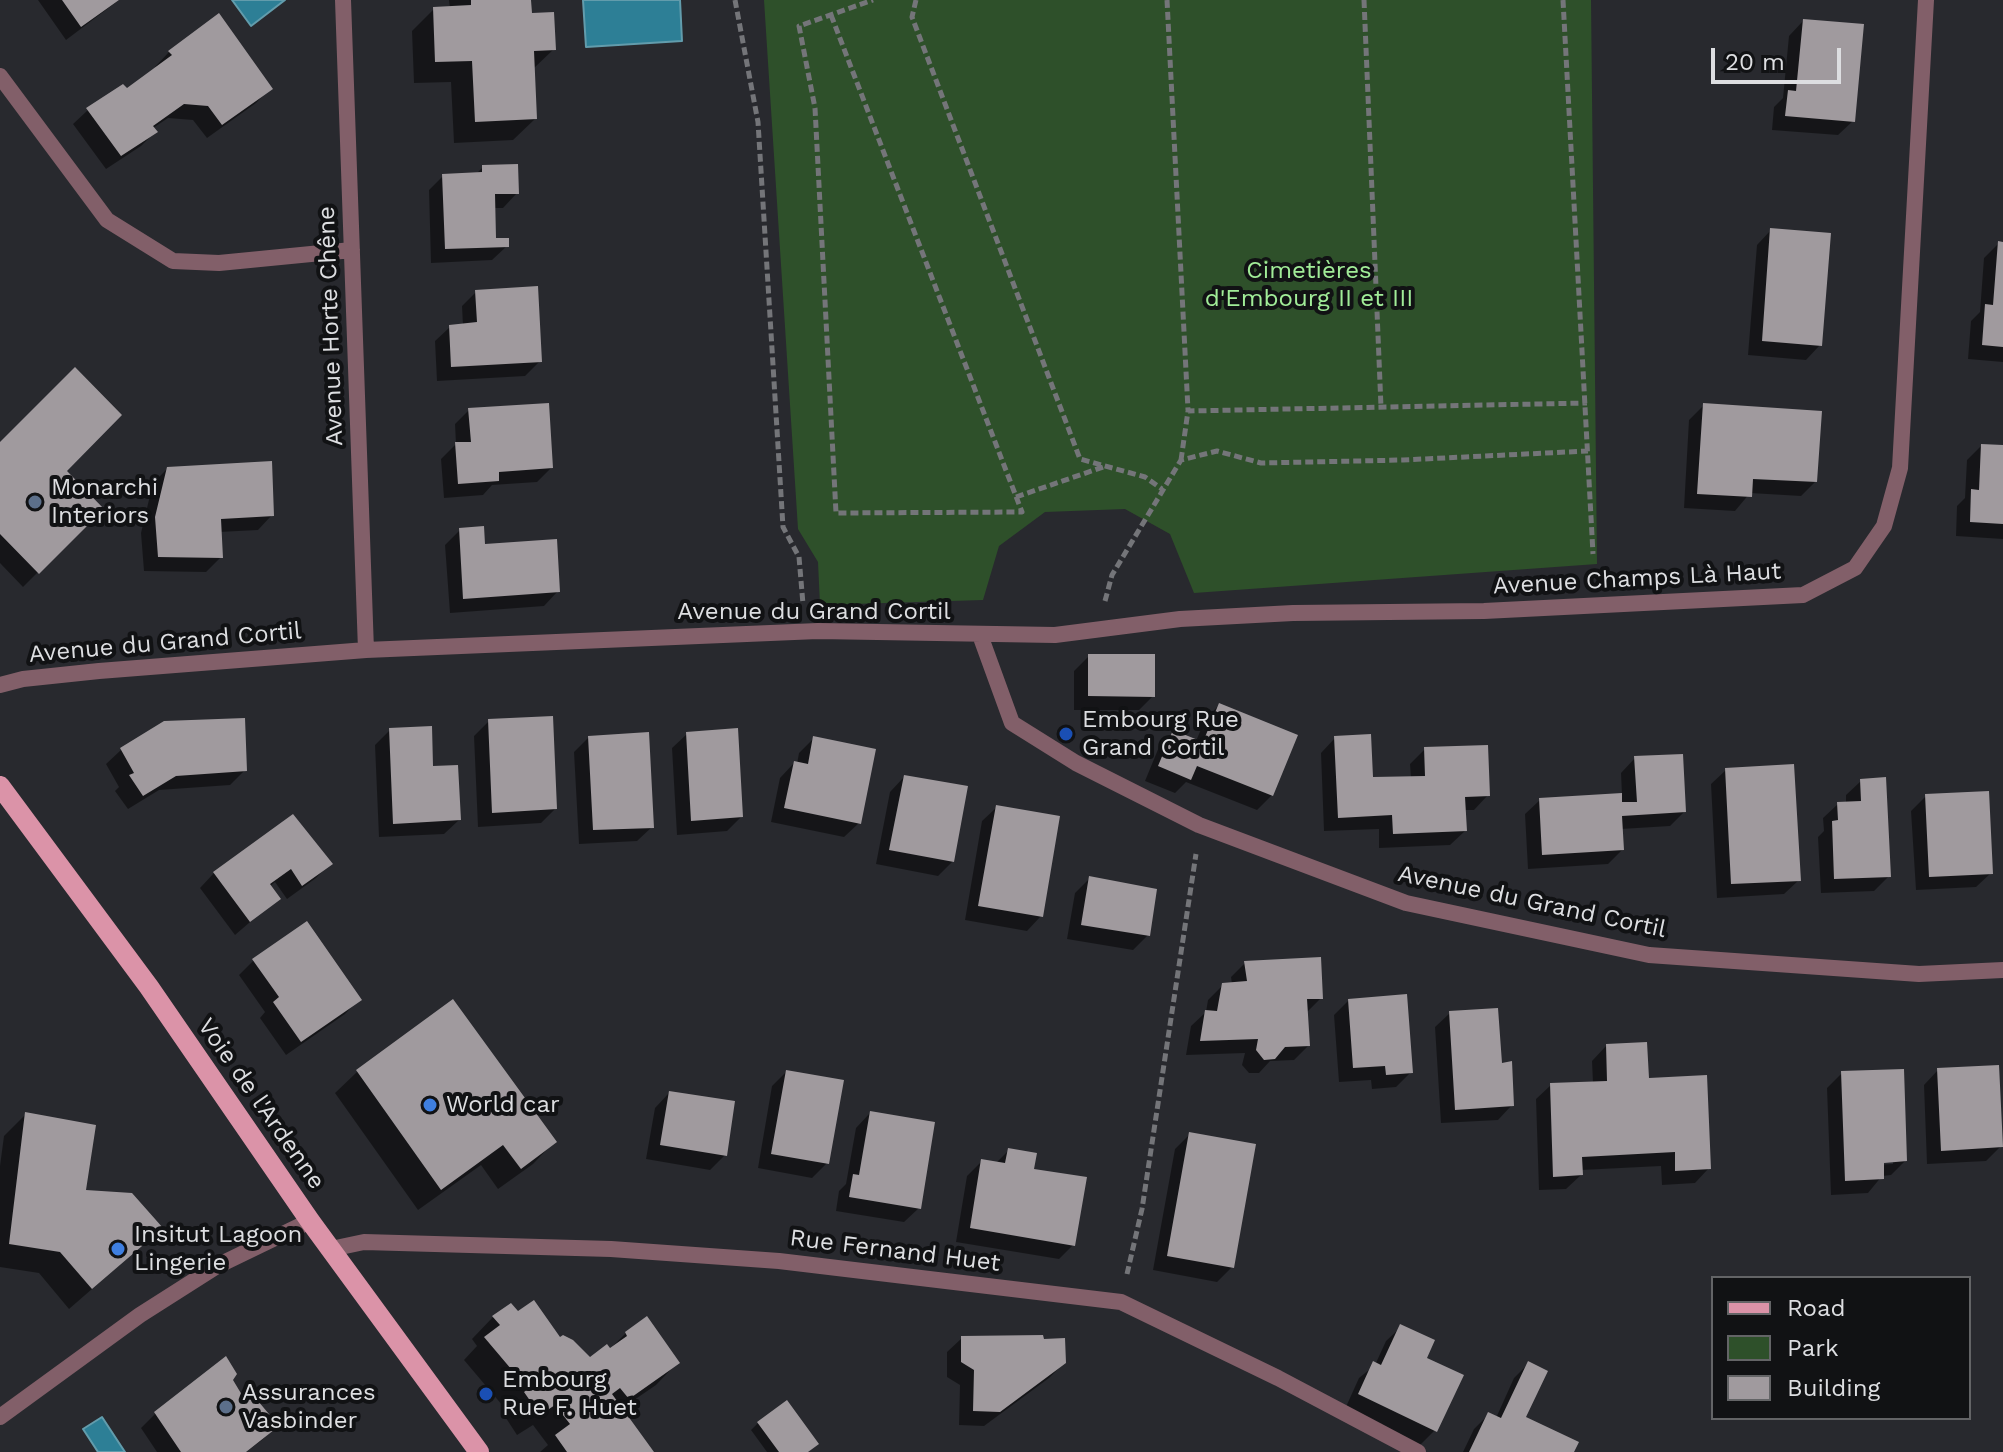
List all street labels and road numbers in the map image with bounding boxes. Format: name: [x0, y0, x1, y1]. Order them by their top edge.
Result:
street label: Avenue Horte Chêne: [312, 206, 350, 446]
street label: Avenue Champs Là Haut: [1492, 557, 1782, 601]
street label: Avenue du Grand Cortil: [677, 598, 951, 626]
street label: Avenue du Grand Cortil: [28, 617, 302, 669]
street label: Avenue du Grand Cortil: [1395, 859, 1669, 945]
street label: Voie de l'Ardenne: [191, 1013, 331, 1195]
street label: Rue Fernand Huet: [788, 1224, 1002, 1278]

